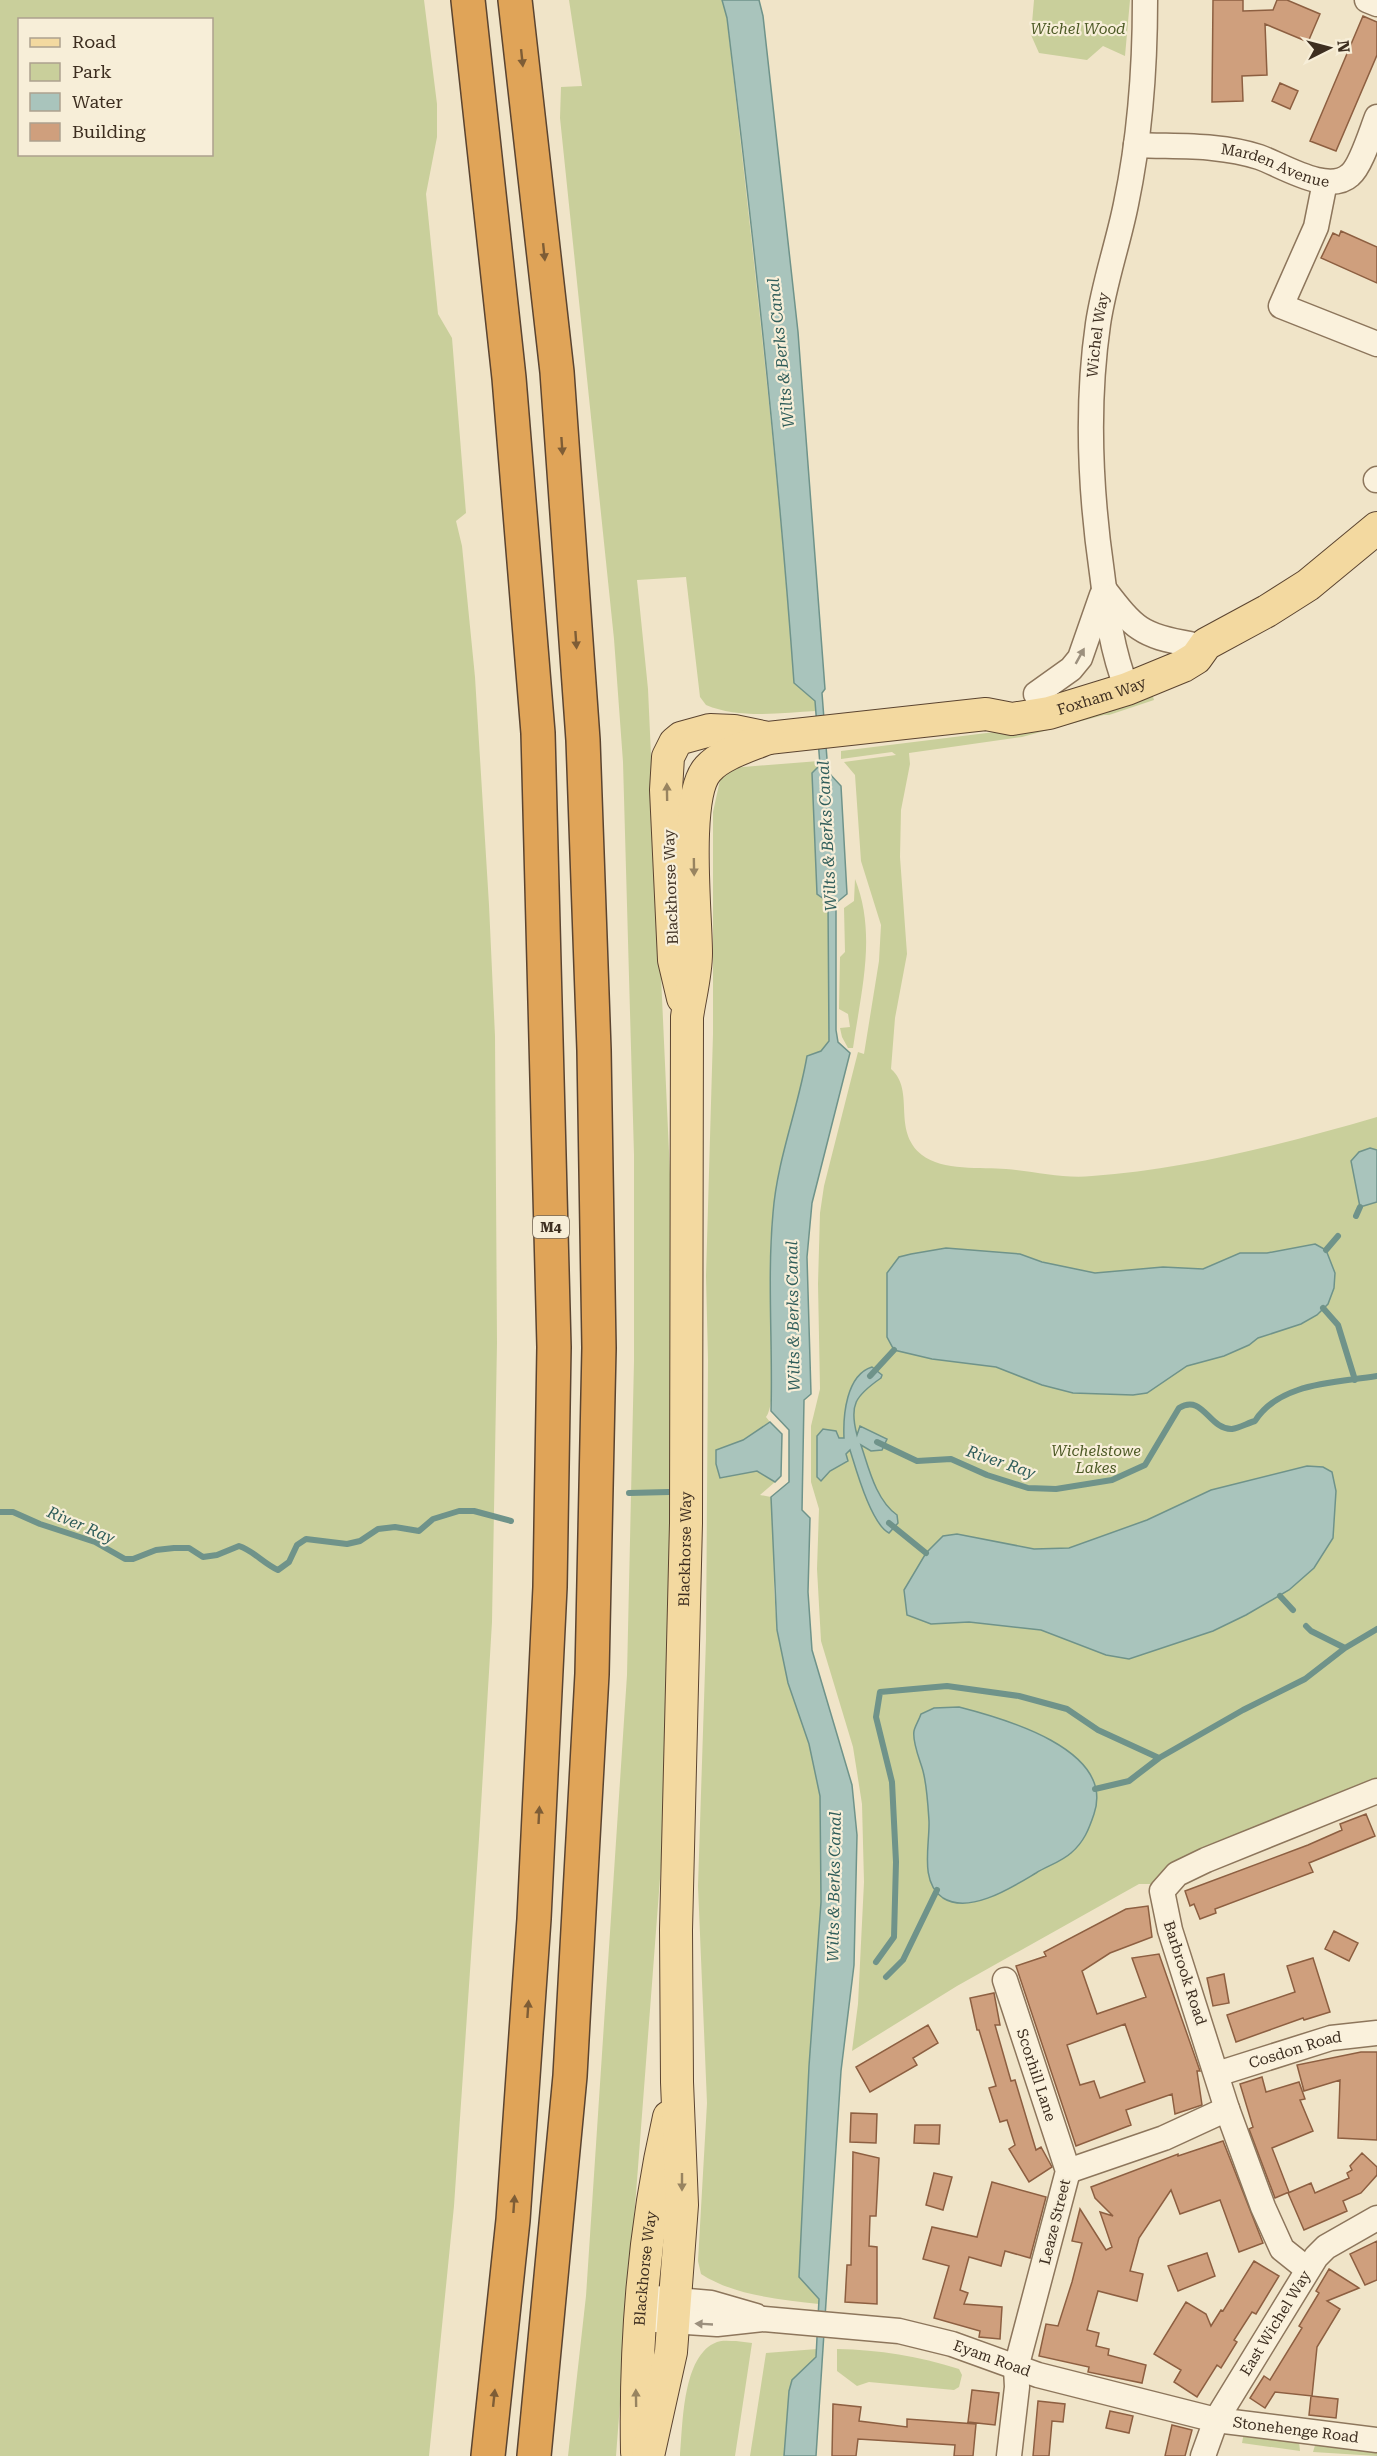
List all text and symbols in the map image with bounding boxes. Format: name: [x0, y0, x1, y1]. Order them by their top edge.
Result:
legend: [18, 18, 213, 156]
north arrow: [1299, 18, 1359, 78]
park label: Wichel Wood: [1031, 20, 1125, 38]
text: Road: [72, 31, 117, 52]
text: N: [1333, 39, 1354, 54]
one-way arrow: [517, 49, 527, 68]
text: Park: [72, 61, 112, 82]
text: Water: [72, 91, 123, 112]
text: Building: [72, 121, 146, 142]
street label: Marden Avenue: [1220, 140, 1330, 191]
one-way arrow: [539, 242, 549, 261]
water label: Wilts & Berks Canal: [764, 277, 798, 429]
street label: Wichel Way: [1083, 290, 1113, 378]
one-way arrow: [558, 436, 567, 455]
one-way arrow: [571, 631, 581, 650]
one-way arrow: [1075, 647, 1085, 664]
street label: Foxham Way: [1055, 673, 1149, 719]
water label: Wilts & Berks Canal: [814, 760, 840, 912]
one-way arrow: [662, 782, 672, 801]
street label: Blackhorse Way: [660, 829, 682, 945]
one-way arrow: [689, 858, 699, 877]
road number: M4: [533, 1216, 569, 1238]
water label: Wilts & Berks Canal: [782, 1240, 804, 1391]
water label: River Ray: [963, 1441, 1039, 1483]
park label: Wichelstowe Lakes: [1051, 1442, 1141, 1477]
street label: Blackhorse Way: [675, 1491, 695, 1607]
water label: River Ray: [43, 1502, 118, 1548]
one-way arrow: [535, 1805, 544, 1824]
water label: Wilts & Berks Canal: [823, 1811, 845, 1962]
street label: Barbrook Road: [1160, 1919, 1210, 2028]
one-way arrow: [523, 2000, 533, 2019]
street label: Scorhill Lane: [1013, 2026, 1060, 2124]
street label: Cosdon Road: [1247, 2028, 1343, 2072]
one-way arrow: [677, 2173, 687, 2192]
street label: Leaze Street: [1036, 2177, 1074, 2267]
one-way arrow: [510, 2194, 519, 2213]
street label: Blackhorse Way: [631, 2209, 660, 2326]
street label: East Wichel Way: [1236, 2267, 1315, 2379]
one-way arrow: [695, 2319, 714, 2328]
street label: Eyam Road: [951, 2336, 1033, 2381]
one-way arrow: [489, 2388, 499, 2407]
one-way arrow: [632, 2388, 641, 2407]
street label: Stonehenge Road: [1232, 2413, 1360, 2447]

